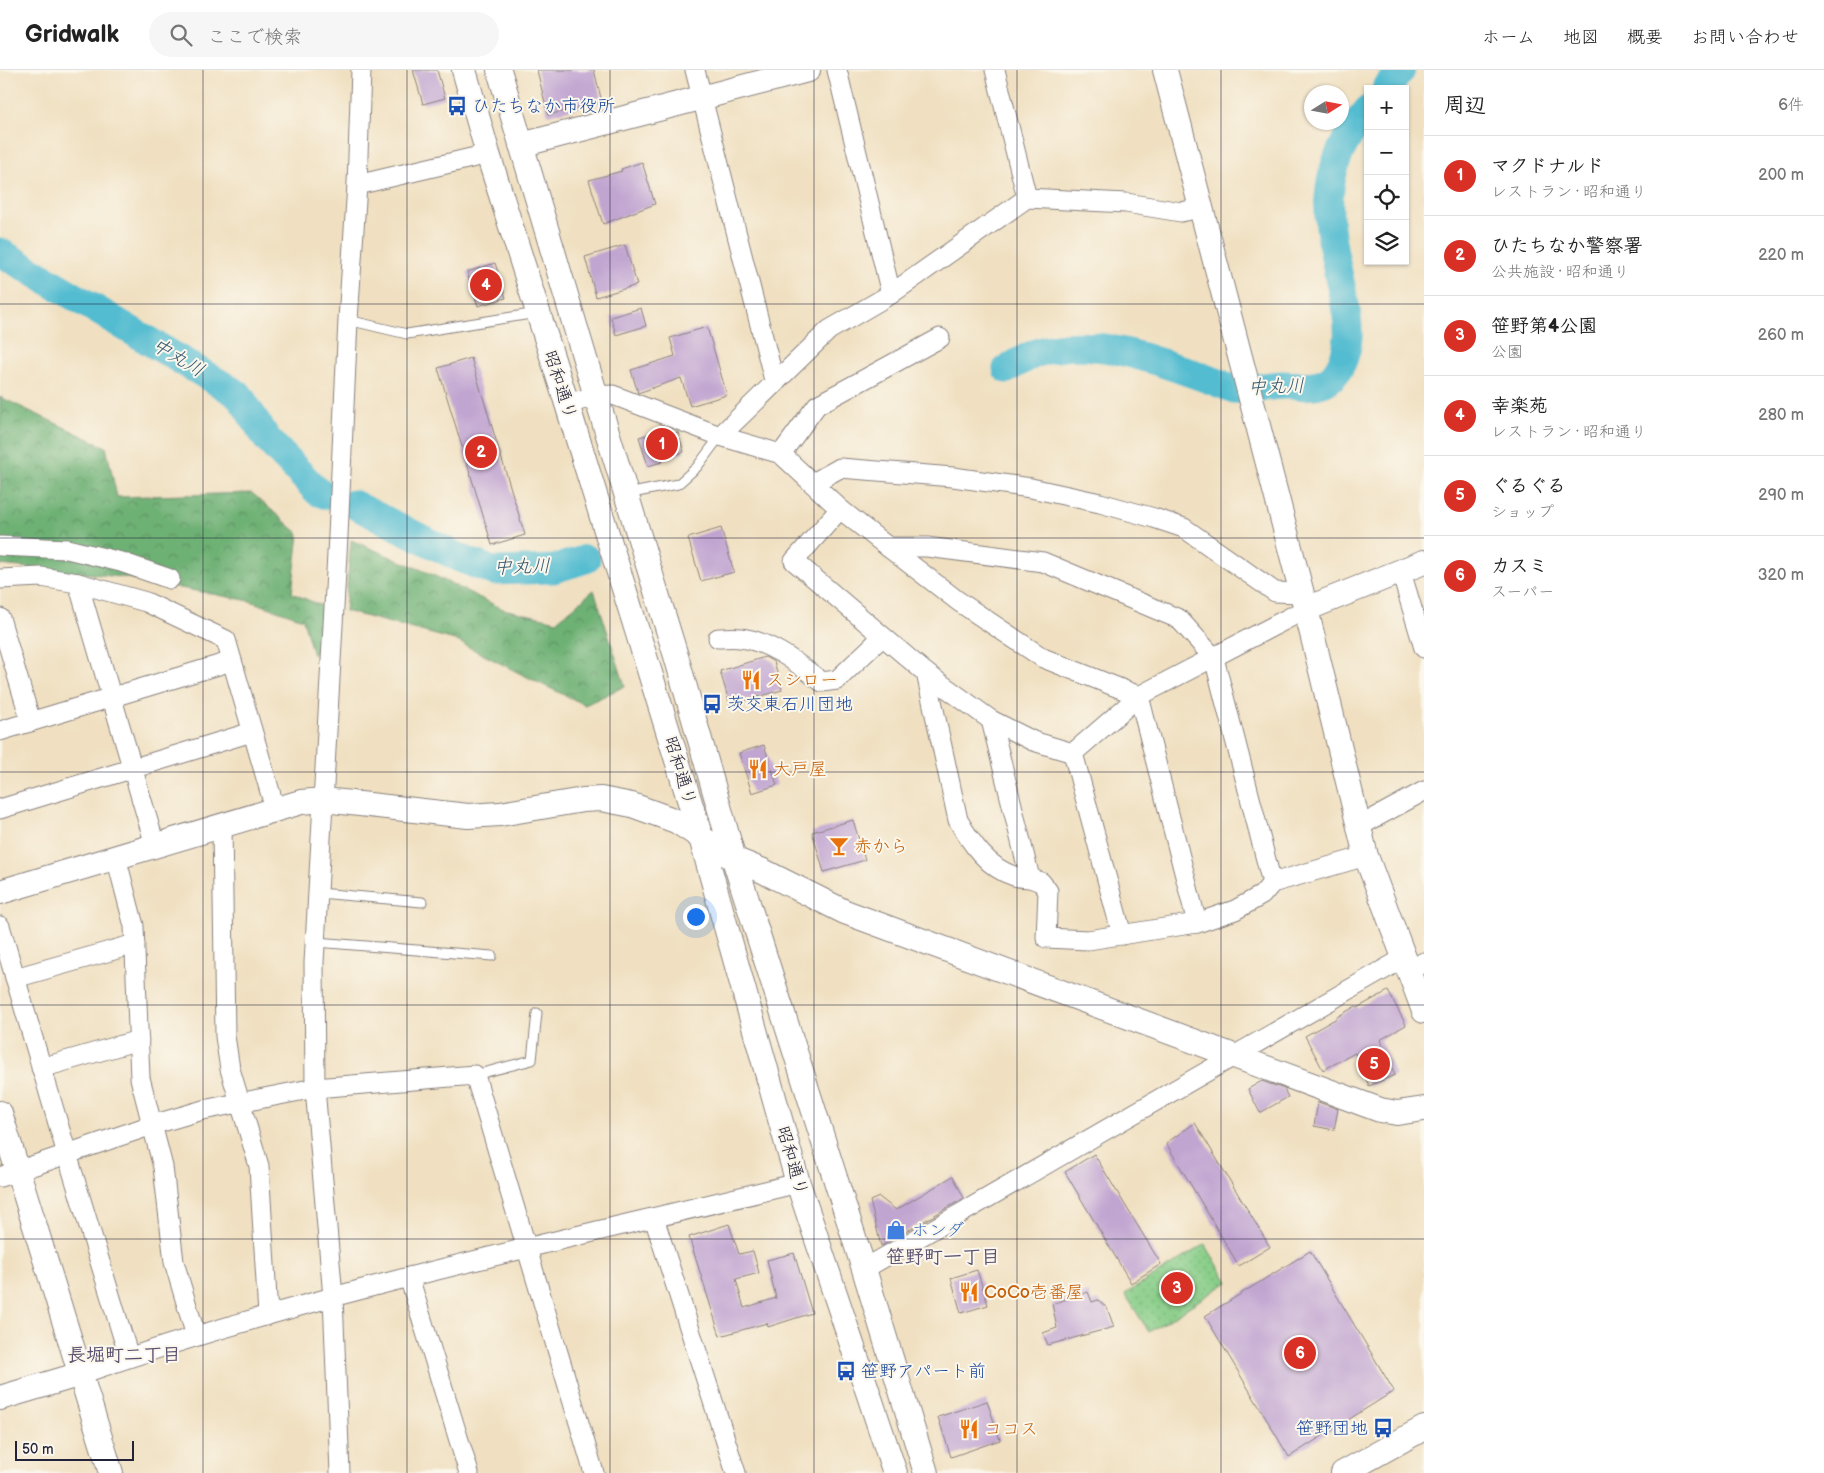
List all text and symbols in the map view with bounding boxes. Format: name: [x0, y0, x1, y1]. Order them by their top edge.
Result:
search box: [149, 12, 499, 57]
text: Gridwalk: [25, 20, 119, 49]
icon: search: [167, 21, 195, 49]
text: ここで検索: [207, 26, 302, 49]
text: ホーム: [1482, 27, 1535, 48]
text: 地図: [1563, 27, 1599, 48]
text: 概要: [1627, 27, 1663, 48]
text: お問い合わせ: [1691, 27, 1799, 48]
north arrow: [1304, 85, 1349, 130]
map controls: [1364, 85, 1409, 265]
button: +: [1364, 85, 1409, 130]
text: 周辺: [1444, 93, 1486, 118]
bus stop icon: ひたちなか市役所: [446, 95, 468, 117]
place label: ひたちなか市役所: [472, 96, 615, 117]
text: 6件: [1778, 96, 1804, 115]
button: −: [1364, 130, 1409, 175]
text: マクドナルド: [1491, 155, 1604, 178]
text: 1: [1457, 166, 1463, 185]
text: 200 m: [1758, 166, 1804, 185]
button: locate: [1364, 175, 1409, 220]
text: レストラン · 昭和通り: [1491, 183, 1647, 202]
button: layers: [1364, 220, 1409, 265]
text: ひたちなか警察署: [1491, 235, 1643, 258]
text: 2: [1455, 246, 1465, 265]
text: 220 m: [1758, 246, 1804, 265]
text: 公共施設 · 昭和通り: [1491, 263, 1629, 282]
pin: 4: [470, 266, 502, 304]
text: 笹野第4公園: [1491, 315, 1597, 338]
text: 3: [1455, 326, 1465, 345]
text: 260 m: [1758, 326, 1804, 345]
water label: 中丸川: [148, 333, 208, 383]
text: 公園: [1491, 343, 1523, 362]
street label: 昭和通り: [539, 348, 581, 422]
water label: 中丸川: [1247, 375, 1305, 399]
text: 幸楽苑: [1491, 395, 1548, 418]
text: 4: [1455, 406, 1465, 425]
text: 280 m: [1758, 406, 1804, 425]
text: レストラン · 昭和通り: [1491, 423, 1647, 442]
pin: 1: [646, 425, 678, 463]
pin: 2: [465, 433, 497, 471]
text: ぐるぐる: [1491, 475, 1566, 498]
text: 5: [1455, 486, 1465, 505]
text: 290 m: [1758, 486, 1804, 505]
text: ショップ: [1491, 503, 1554, 522]
water label: 中丸川: [493, 555, 551, 579]
text: カスミ: [1491, 555, 1548, 578]
text: 6: [1455, 566, 1465, 585]
text: 320 m: [1758, 566, 1804, 585]
text: スーパー: [1491, 583, 1554, 602]
restaurant icon: スシロー: [740, 669, 762, 691]
place label: スシロー: [766, 670, 838, 691]
bus stop icon: 茨交東石川団地: [701, 693, 723, 715]
place label: 茨交東石川団地: [727, 694, 853, 715]
street label: 昭和通り: [659, 734, 701, 808]
restaurant icon: 大戸屋: [747, 758, 769, 780]
place label: 大戸屋: [773, 759, 827, 780]
bar icon: 赤から: [828, 835, 850, 857]
place label: 赤から: [854, 836, 908, 857]
your location: [683, 904, 709, 930]
pin: 5: [1358, 1045, 1390, 1083]
street label: 昭和通り: [772, 1124, 812, 1198]
shop icon: ホンダ: [885, 1219, 907, 1241]
place label: ホンダ: [911, 1220, 964, 1241]
district label: 笹野町一丁目: [886, 1246, 1000, 1269]
pin: 3: [1161, 1269, 1193, 1307]
restaurant icon: CoCo壱番屋: [958, 1281, 980, 1303]
place label: CoCo壱番屋: [984, 1282, 1084, 1303]
pin: 6: [1284, 1334, 1316, 1372]
district label: 長堀町二丁目: [67, 1344, 181, 1367]
bus stop icon: 笹野アパート前: [835, 1360, 857, 1382]
place label: 笹野アパート前: [861, 1361, 986, 1382]
bus stop icon: 笹野団地: [1372, 1417, 1394, 1439]
restaurant icon: ココス: [958, 1418, 980, 1440]
place label: 笹野団地: [1296, 1418, 1368, 1439]
place label: ココス: [984, 1419, 1038, 1440]
scale bar: [15, 1438, 134, 1461]
text: 50 m: [22, 1441, 54, 1458]

